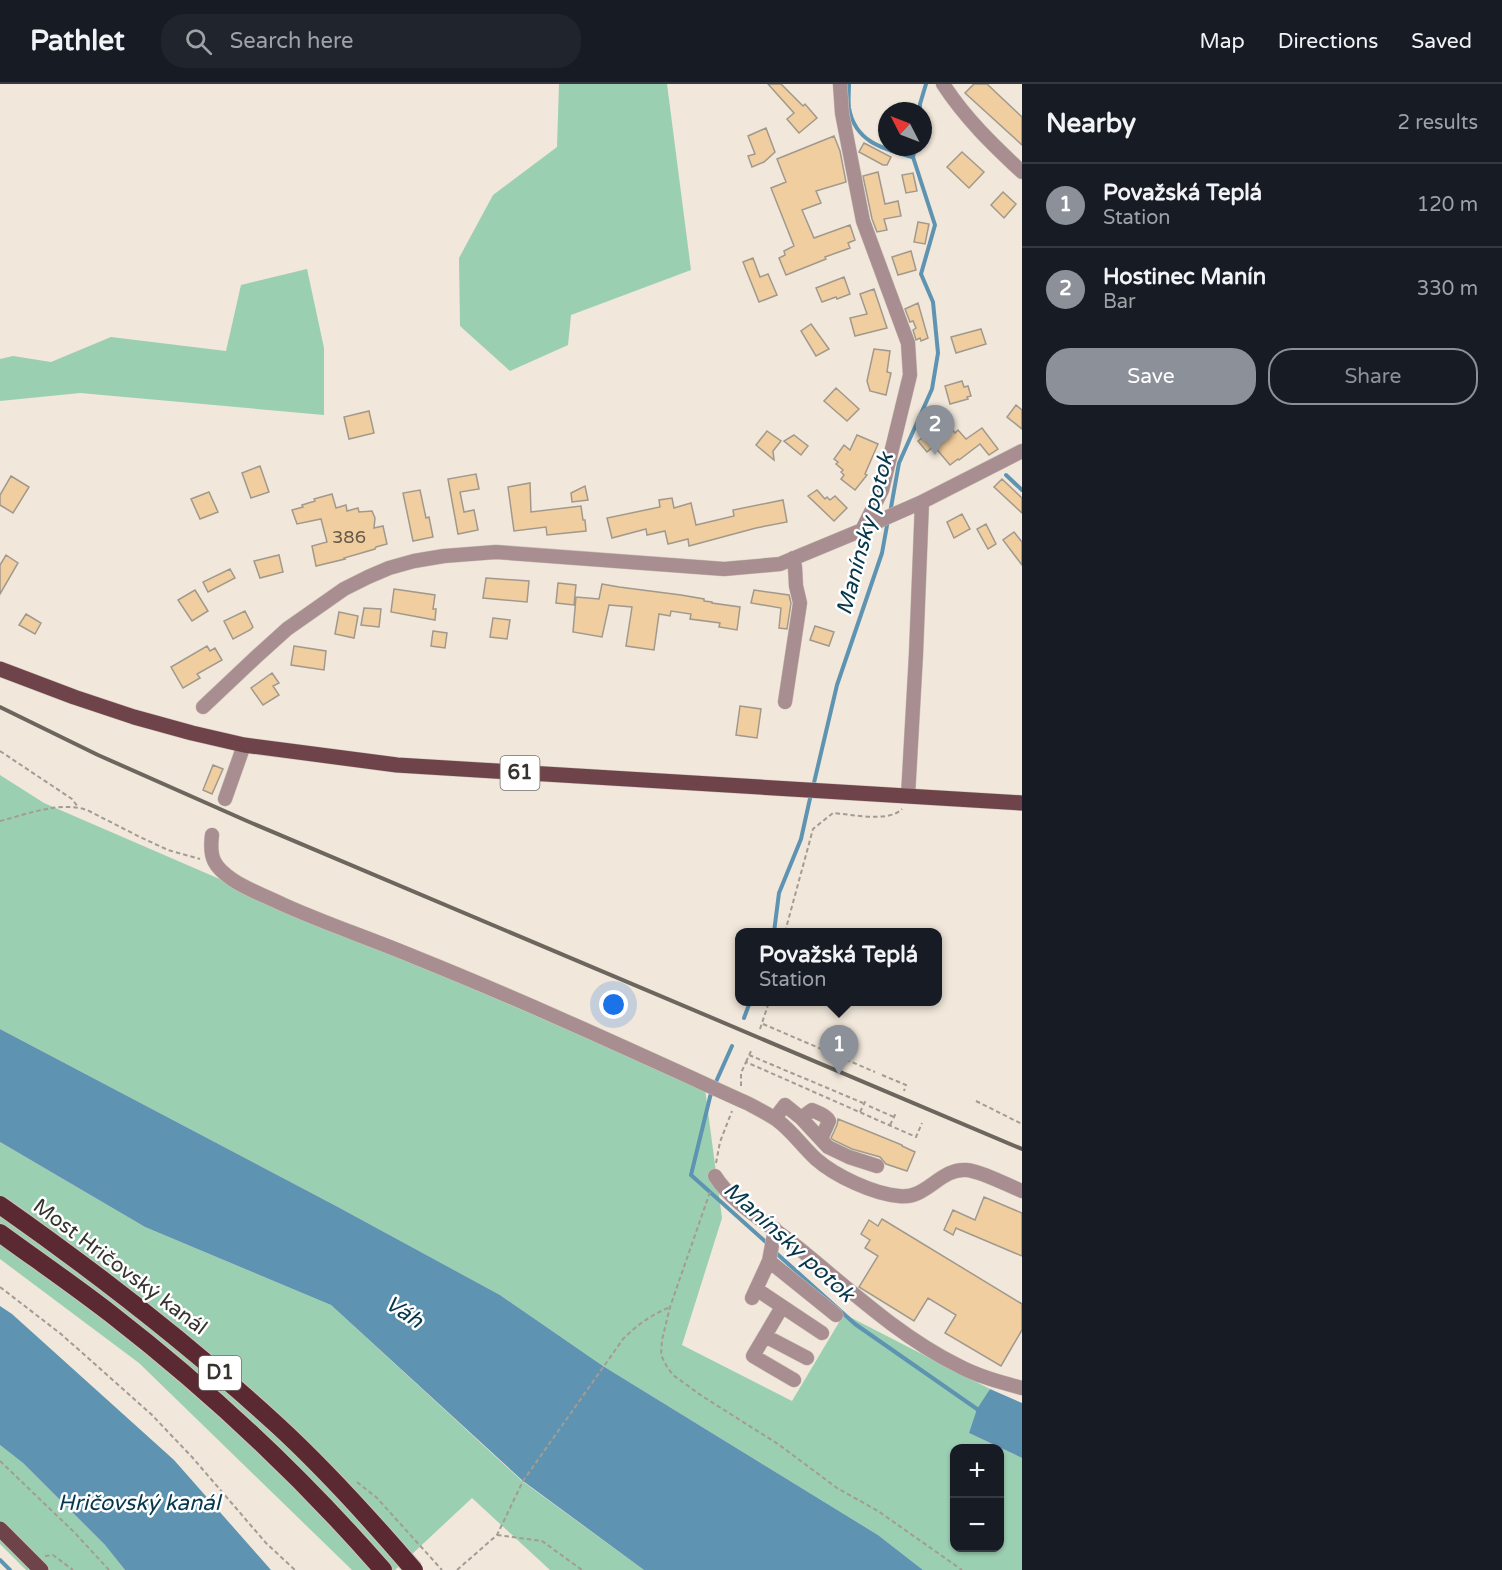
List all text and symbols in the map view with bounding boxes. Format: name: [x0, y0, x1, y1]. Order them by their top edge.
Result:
search box: [161, 14, 581, 68]
text: Pathlet: [30, 24, 125, 58]
icon: search: [182, 25, 215, 58]
text: Search here: [230, 28, 353, 54]
text: Map: [1199, 29, 1245, 54]
text: Directions: [1278, 29, 1378, 54]
text: Saved: [1411, 29, 1472, 54]
north arrow: [878, 102, 932, 156]
text: Nearby: [1046, 108, 1136, 139]
text: 2 results: [1398, 111, 1478, 135]
text: Považská Teplá: [1103, 180, 1262, 206]
text: 1: [1059, 193, 1072, 217]
text: 120 m: [1417, 193, 1478, 217]
text: Station: [1103, 206, 1170, 230]
text: Hostinec Manín: [1103, 264, 1266, 290]
text: 2: [1059, 277, 1072, 301]
text: 330 m: [1417, 277, 1478, 301]
text: Bar: [1103, 290, 1136, 314]
button: Save: [1046, 348, 1256, 405]
button: Share: [1268, 348, 1478, 405]
pin: 2: [916, 406, 954, 455]
water label: Manínsky potok: [831, 448, 900, 618]
house number: 386: [332, 526, 366, 548]
road number: 61: [500, 756, 540, 790]
popup: [735, 928, 942, 1006]
text: Považská Teplá: [759, 942, 918, 968]
text: Station: [759, 968, 826, 992]
your location: [599, 990, 628, 1019]
pin: 1: [820, 1026, 858, 1075]
water label: Manínsky potok: [718, 1177, 861, 1309]
street label: Most Hričovský kanál: [28, 1193, 212, 1341]
water label: Váh: [380, 1290, 428, 1334]
road number: D1: [199, 1356, 241, 1390]
map controls: [950, 1444, 1004, 1552]
button: +: [950, 1444, 1004, 1498]
water label: Hričovský kanál: [58, 1490, 223, 1516]
button: −: [950, 1498, 1004, 1552]

